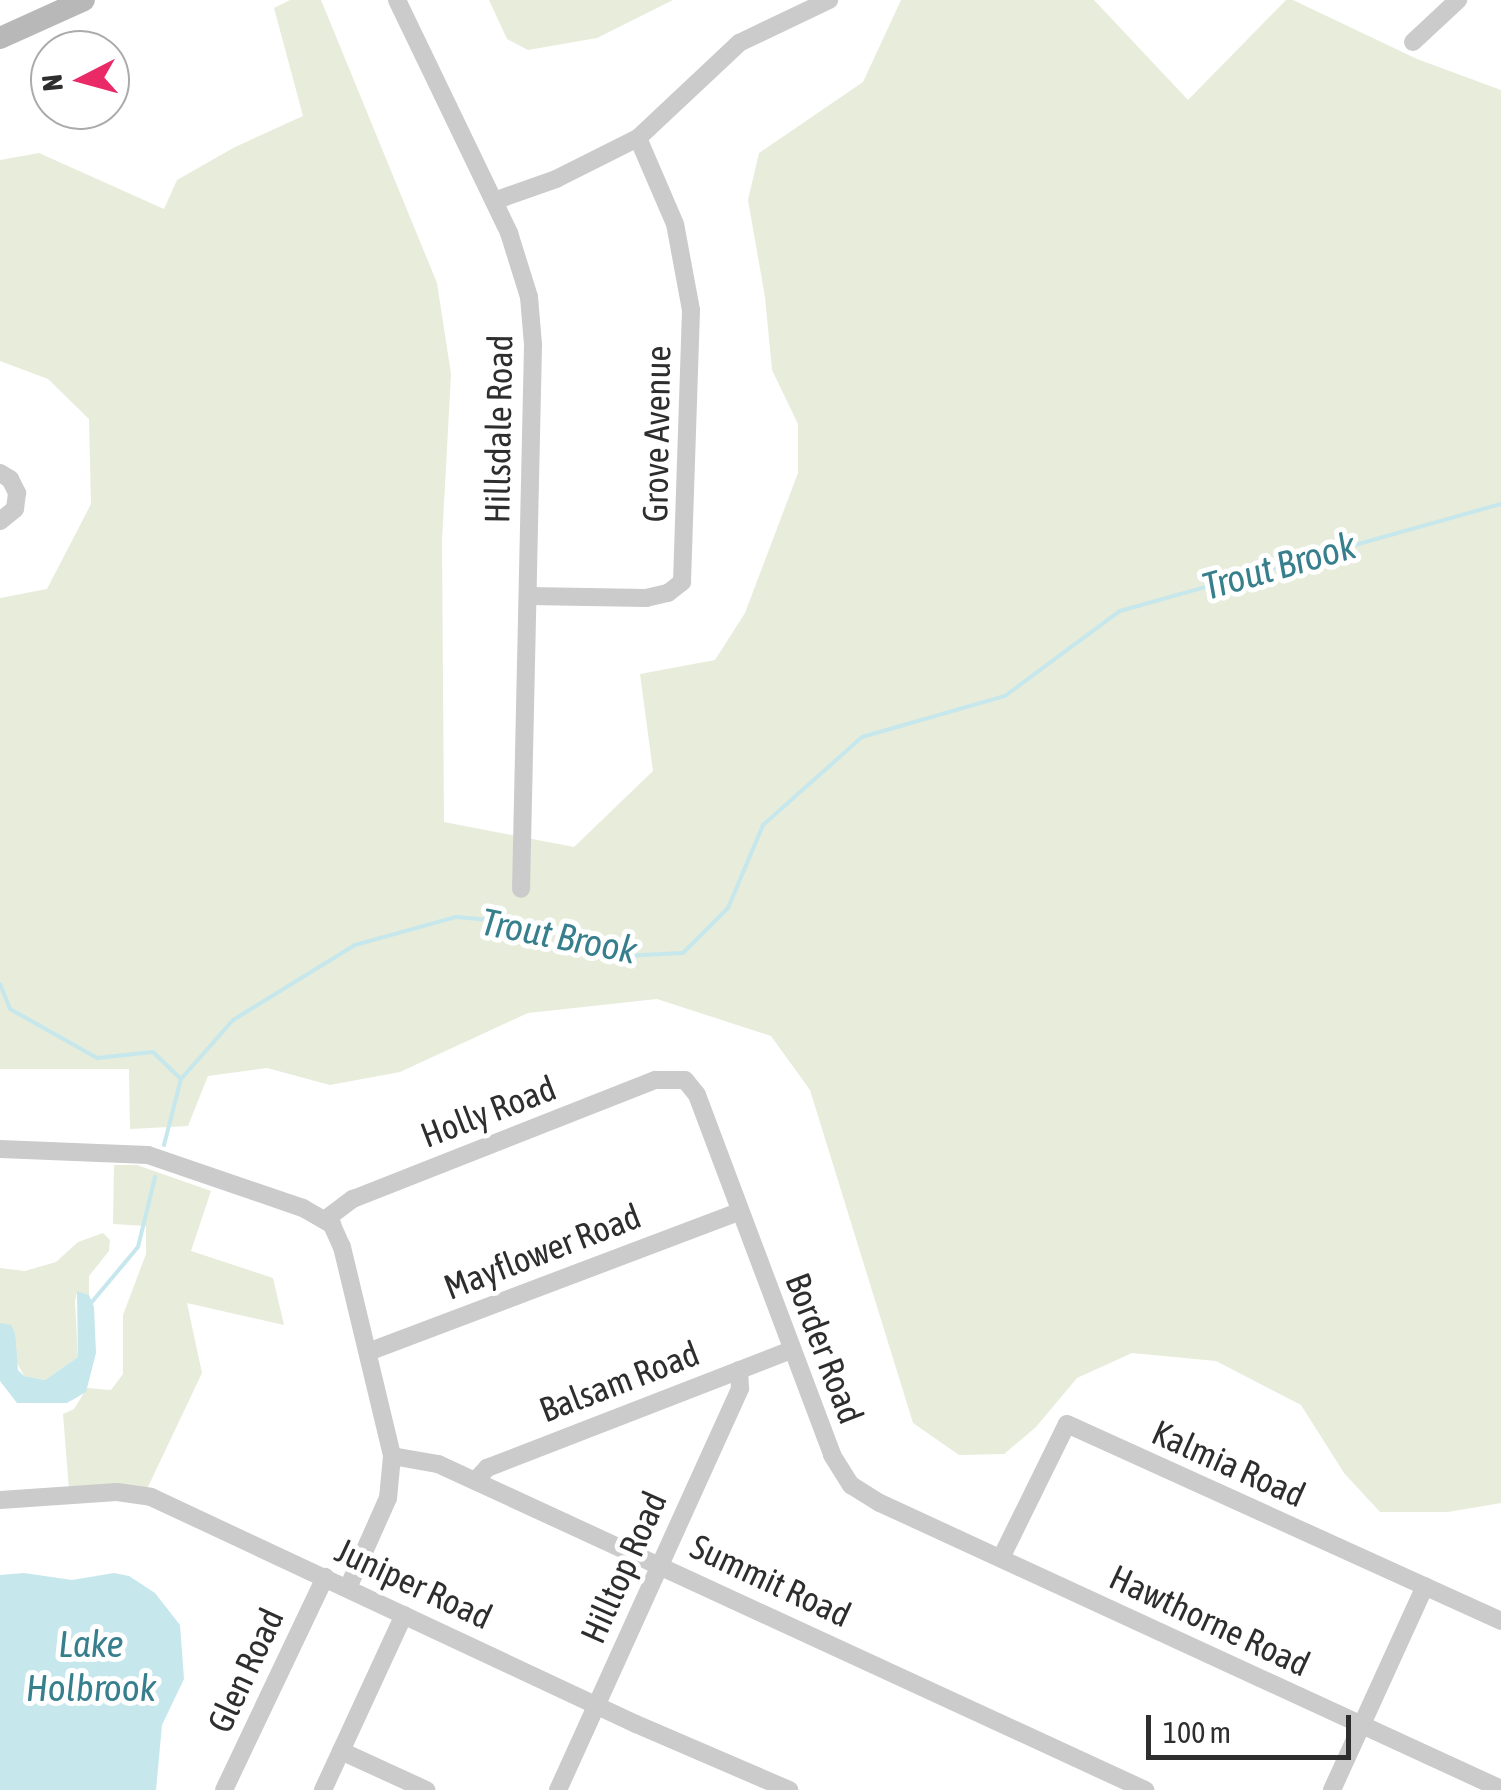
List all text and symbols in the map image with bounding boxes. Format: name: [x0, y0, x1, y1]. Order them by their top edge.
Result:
north arrow: [30, 30, 130, 130]
text: N: [35, 73, 69, 93]
street label: Hillsdale Road: [475, 334, 521, 524]
street label: Grove Avenue: [633, 345, 679, 523]
water label: Trout Brook: [1197, 522, 1361, 610]
water label: Trout Brook: [477, 899, 641, 973]
street label: Holly Road: [415, 1066, 561, 1156]
street label: Mayflower Road: [438, 1194, 646, 1308]
street label: Border Road: [777, 1267, 873, 1429]
street label: Balsam Road: [533, 1331, 705, 1431]
street label: Kalmia Road: [1146, 1411, 1312, 1515]
street label: Hilltop Road: [571, 1485, 675, 1649]
street label: Summit Road: [684, 1525, 858, 1635]
street label: Juniper Road: [329, 1529, 499, 1637]
street label: Hawthorne Road: [1103, 1555, 1317, 1685]
street label: Glen Road: [198, 1601, 292, 1739]
water label: Lake Holbrook: [26, 1621, 156, 1710]
scale bar: [1151, 1695, 1356, 1757]
text: 100 m: [1163, 1715, 1231, 1749]

